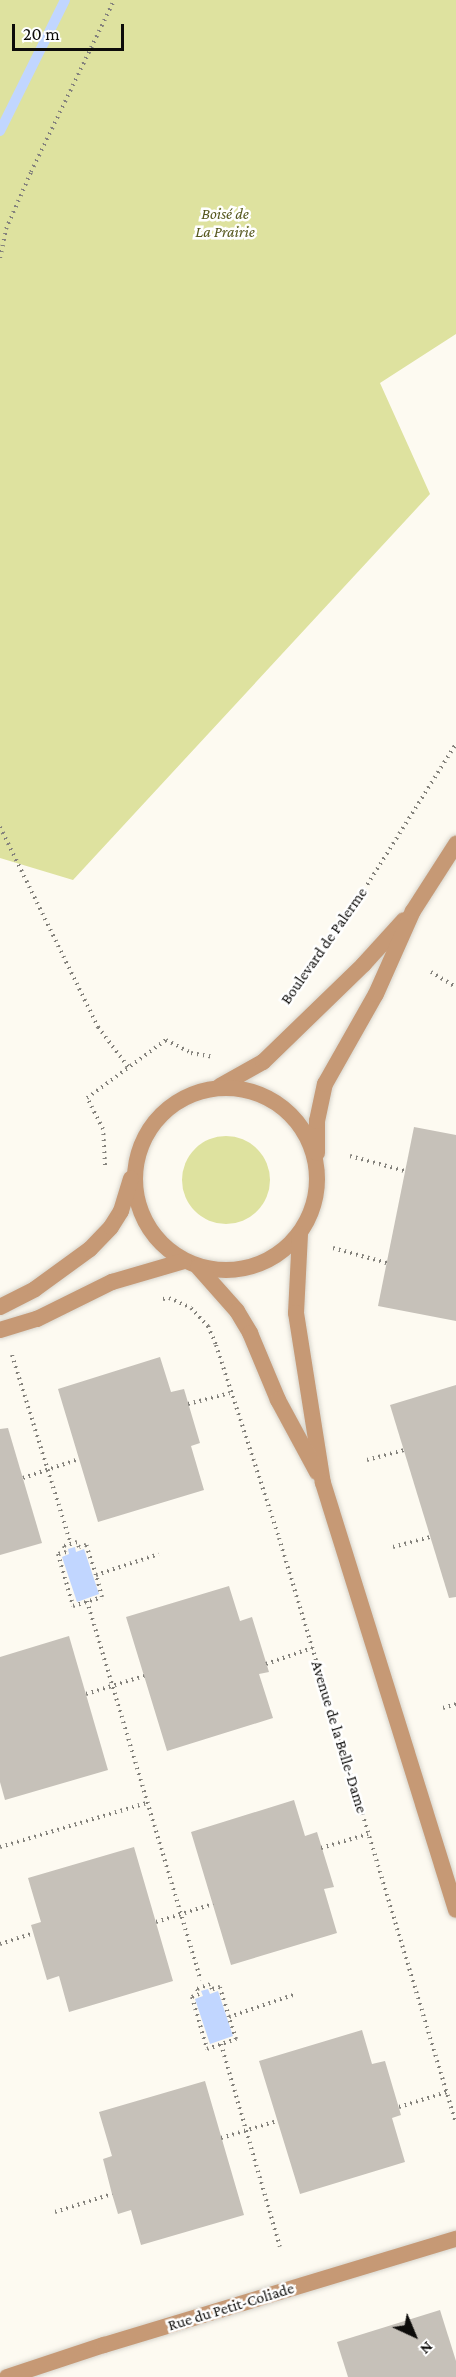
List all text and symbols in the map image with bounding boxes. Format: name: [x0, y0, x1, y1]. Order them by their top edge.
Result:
scale bar: [15, 12, 128, 50]
text: 20 m: [23, 24, 60, 44]
park label: Boisé de La Prairie: [195, 204, 255, 242]
street label: Boulevard de Palerme: [276, 884, 372, 1008]
street label: Avenue de la Belle-Dame: [307, 1658, 371, 1816]
street label: Rue du Petit-Coliade: [166, 2279, 296, 2335]
north arrow: [384, 2305, 444, 2365]
text: N: [417, 2338, 437, 2358]

